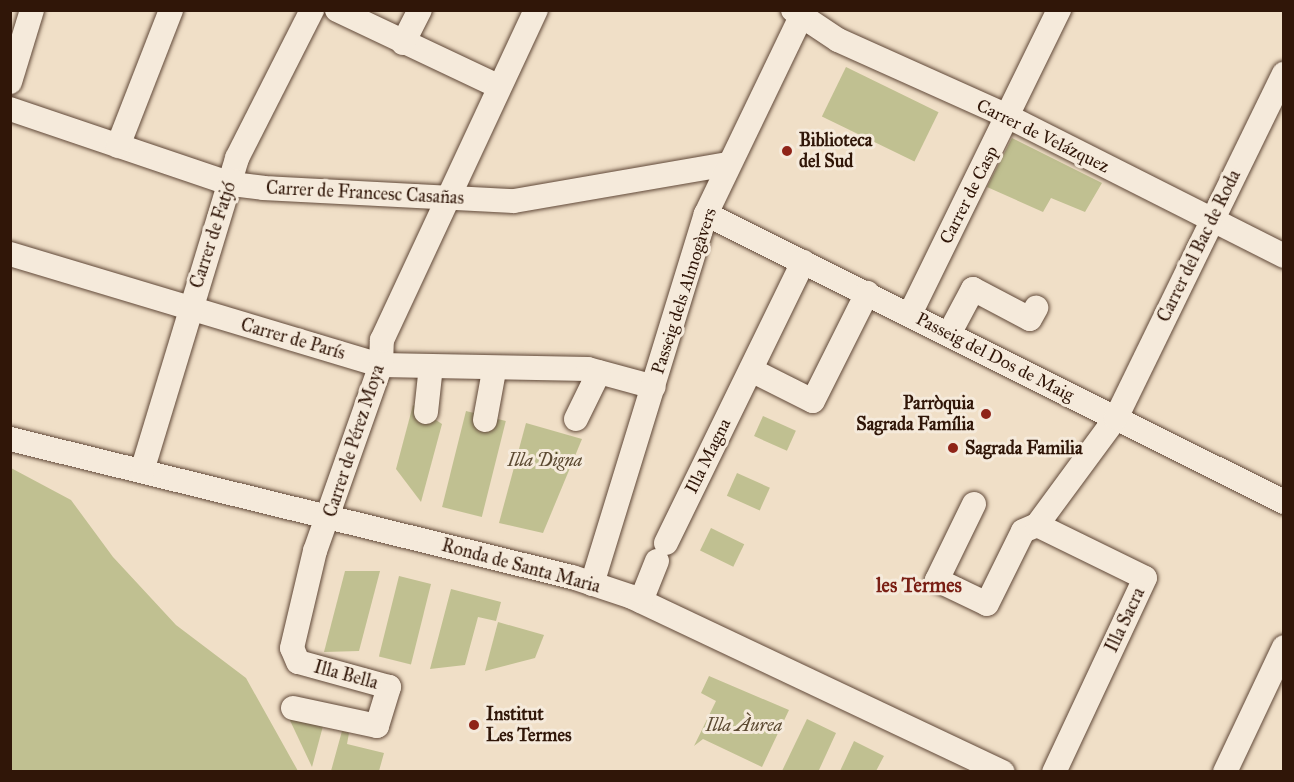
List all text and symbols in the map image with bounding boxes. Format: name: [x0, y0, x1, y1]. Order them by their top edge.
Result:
street label: Carrer de Velázquez: [973, 94, 1113, 178]
place label: Biblioteca del Sud: [799, 130, 872, 172]
street label: Carrer de Casp: [935, 142, 1003, 248]
marker: Biblioteca del Sud: [780, 144, 794, 158]
street label: Carrer del Bac de Roda: [1153, 166, 1245, 326]
street label: Carrer de Francesc Casañas: [265, 177, 465, 209]
street label: Carrer de Fatjó: [186, 179, 240, 291]
street label: Passeig dels Almogàvers: [647, 205, 721, 377]
street label: Passeig del Dos de Maig: [912, 308, 1078, 406]
street label: Carrer de París: [238, 314, 348, 364]
street label: Carrer de Pérez Moya: [319, 362, 389, 520]
place label: Parròquia Sagrada Família: [856, 393, 974, 436]
marker: Parròquia Sagrada Família: [979, 407, 993, 421]
street label: Illa Magna: [681, 415, 735, 497]
place label: Sagrada Familia: [965, 437, 1083, 459]
marker: Sagrada Familia: [946, 441, 960, 455]
park label: Illa Digna: [508, 449, 582, 471]
street label: Ronda de Santa Maria: [439, 534, 603, 598]
district label: les Termes: [876, 573, 962, 597]
street label: Illa Sacra: [1101, 584, 1149, 656]
street label: Illa Bella: [311, 656, 381, 694]
place label: Institut Les Termes: [486, 704, 571, 746]
park label: Illa Àurea: [706, 714, 782, 736]
marker: Institut Les Termes: [467, 718, 481, 732]

